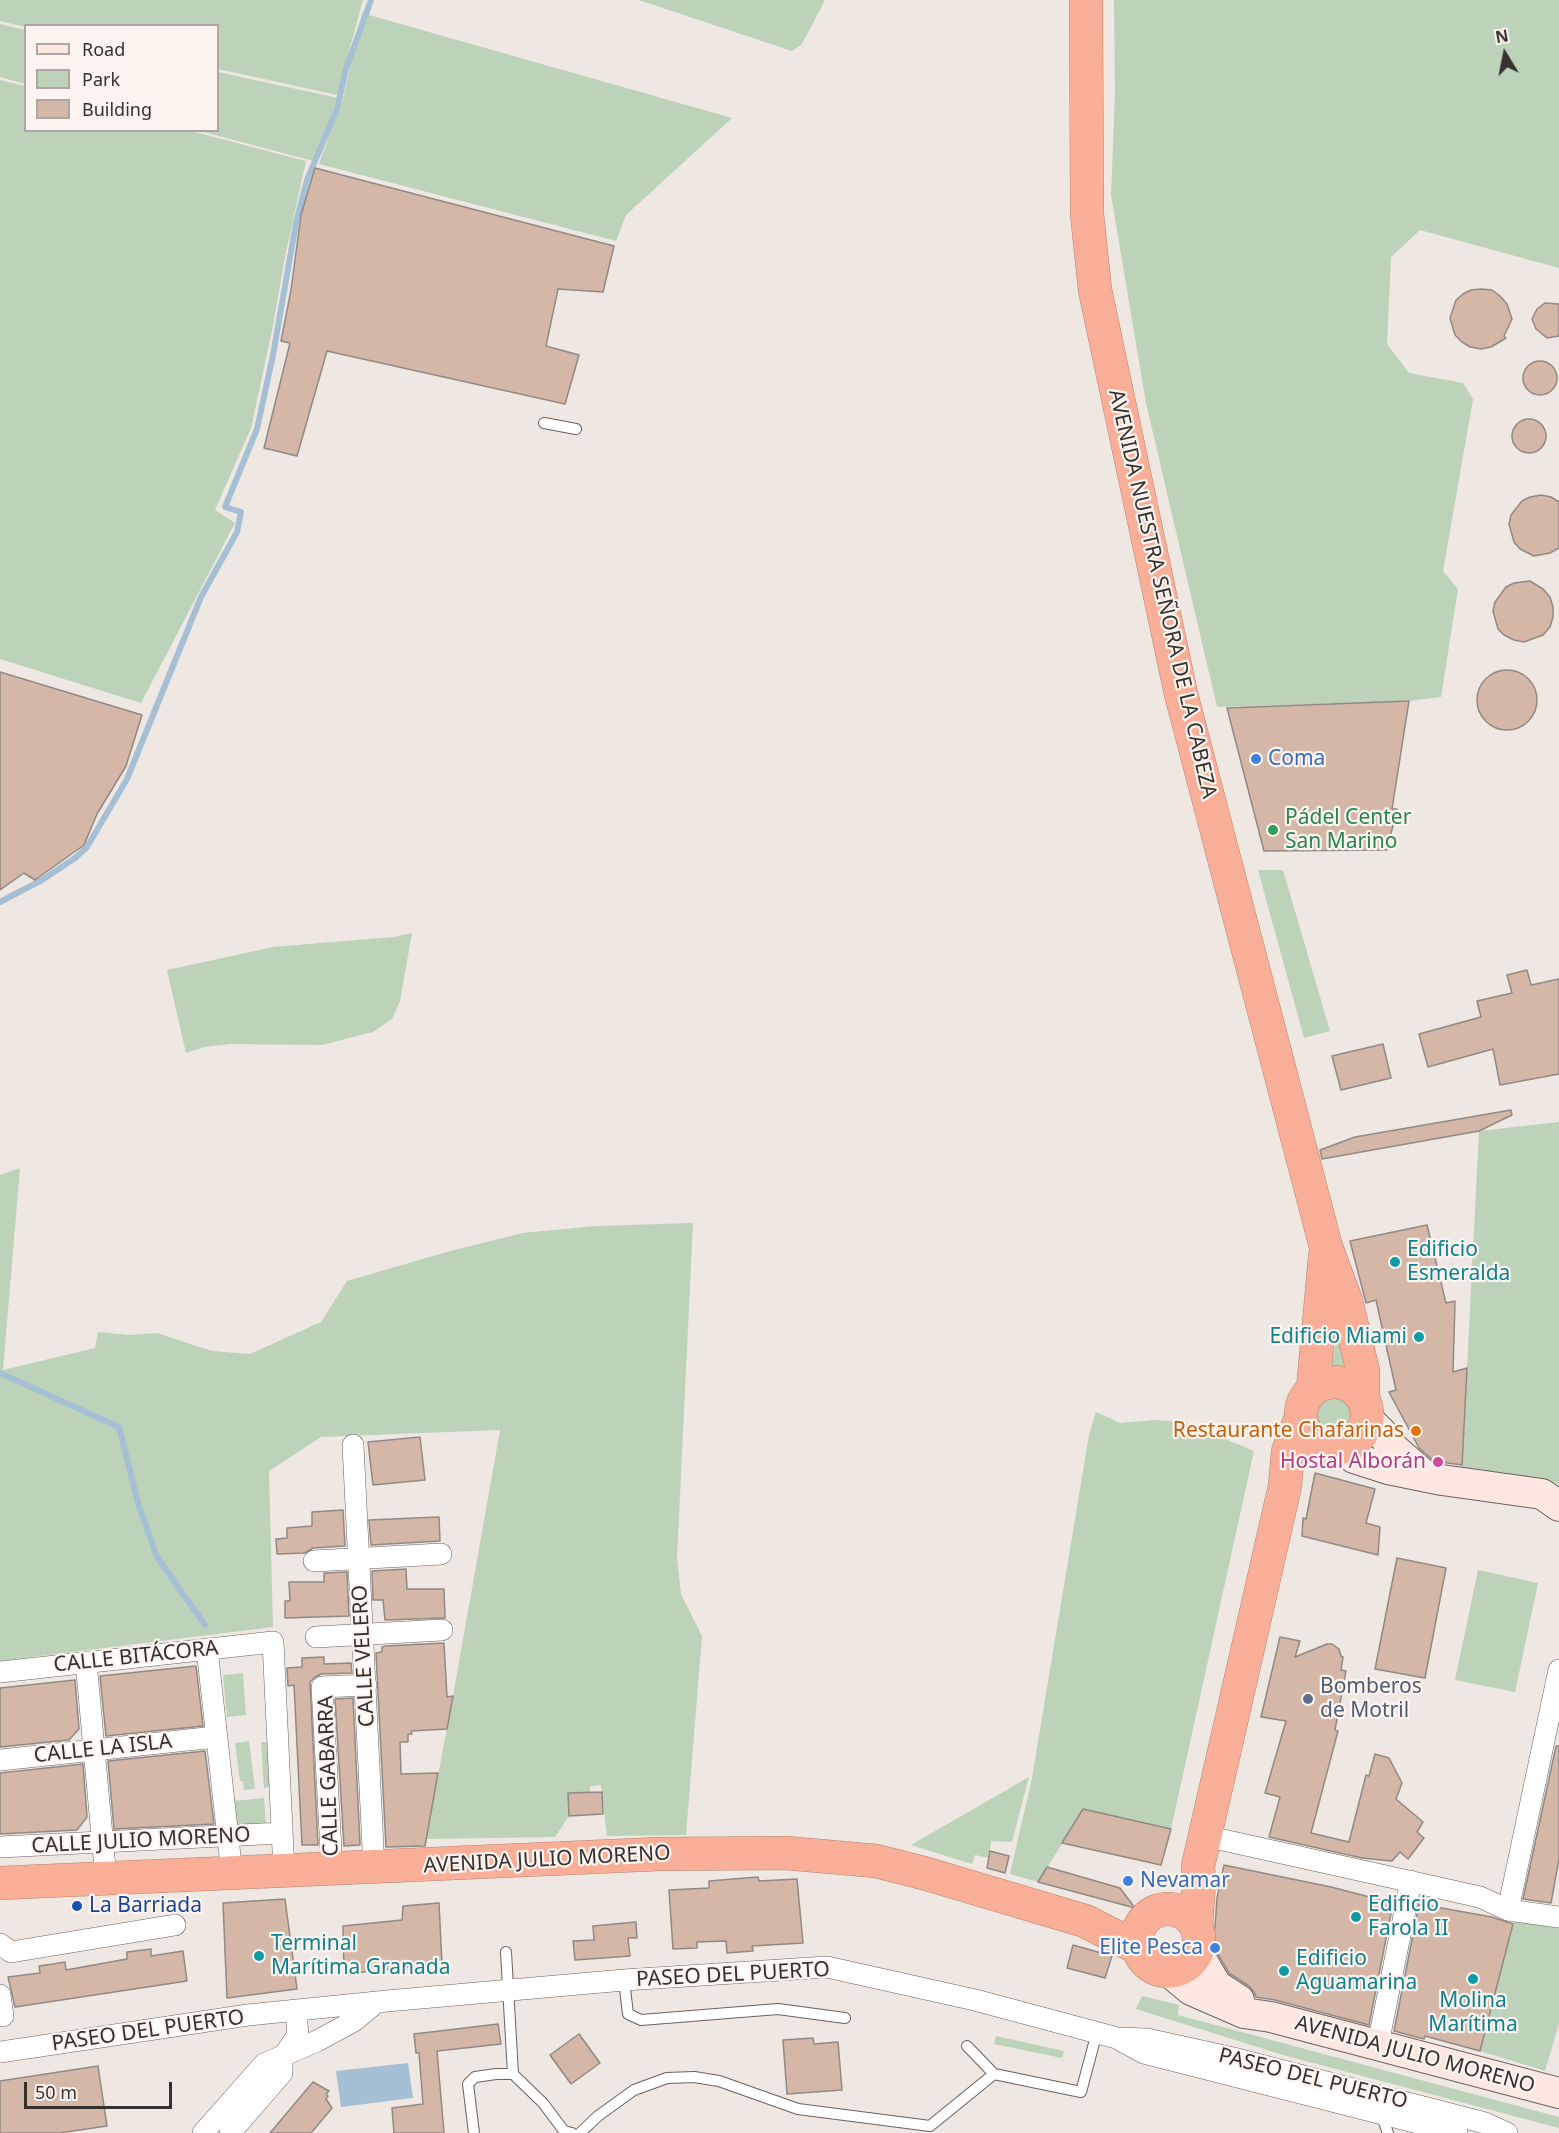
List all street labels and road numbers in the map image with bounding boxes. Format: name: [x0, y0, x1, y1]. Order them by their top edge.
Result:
street label: AVENIDA NUESTRA SEÑORA DE LA CABEZA: [1103, 387, 1221, 801]
street label: CALLE VELERO: [348, 1584, 380, 1728]
street label: CALLE BITÁCORA: [52, 1636, 220, 1678]
street label: CALLE GABARRA: [314, 1695, 344, 1857]
street label: CALLE LA ISLA: [33, 1729, 173, 1769]
street label: CALLE JULIO MORENO: [31, 1823, 251, 1859]
street label: AVENIDA JULIO MORENO: [423, 1841, 671, 1879]
street label: PASEO DEL PUERTO: [635, 1957, 831, 1993]
street label: PASEO DEL PUERTO: [50, 2005, 246, 2057]
street label: AVENIDA JULIO MORENO: [1292, 2011, 1538, 2099]
street label: PASEO DEL PUERTO: [1216, 2043, 1410, 2115]

